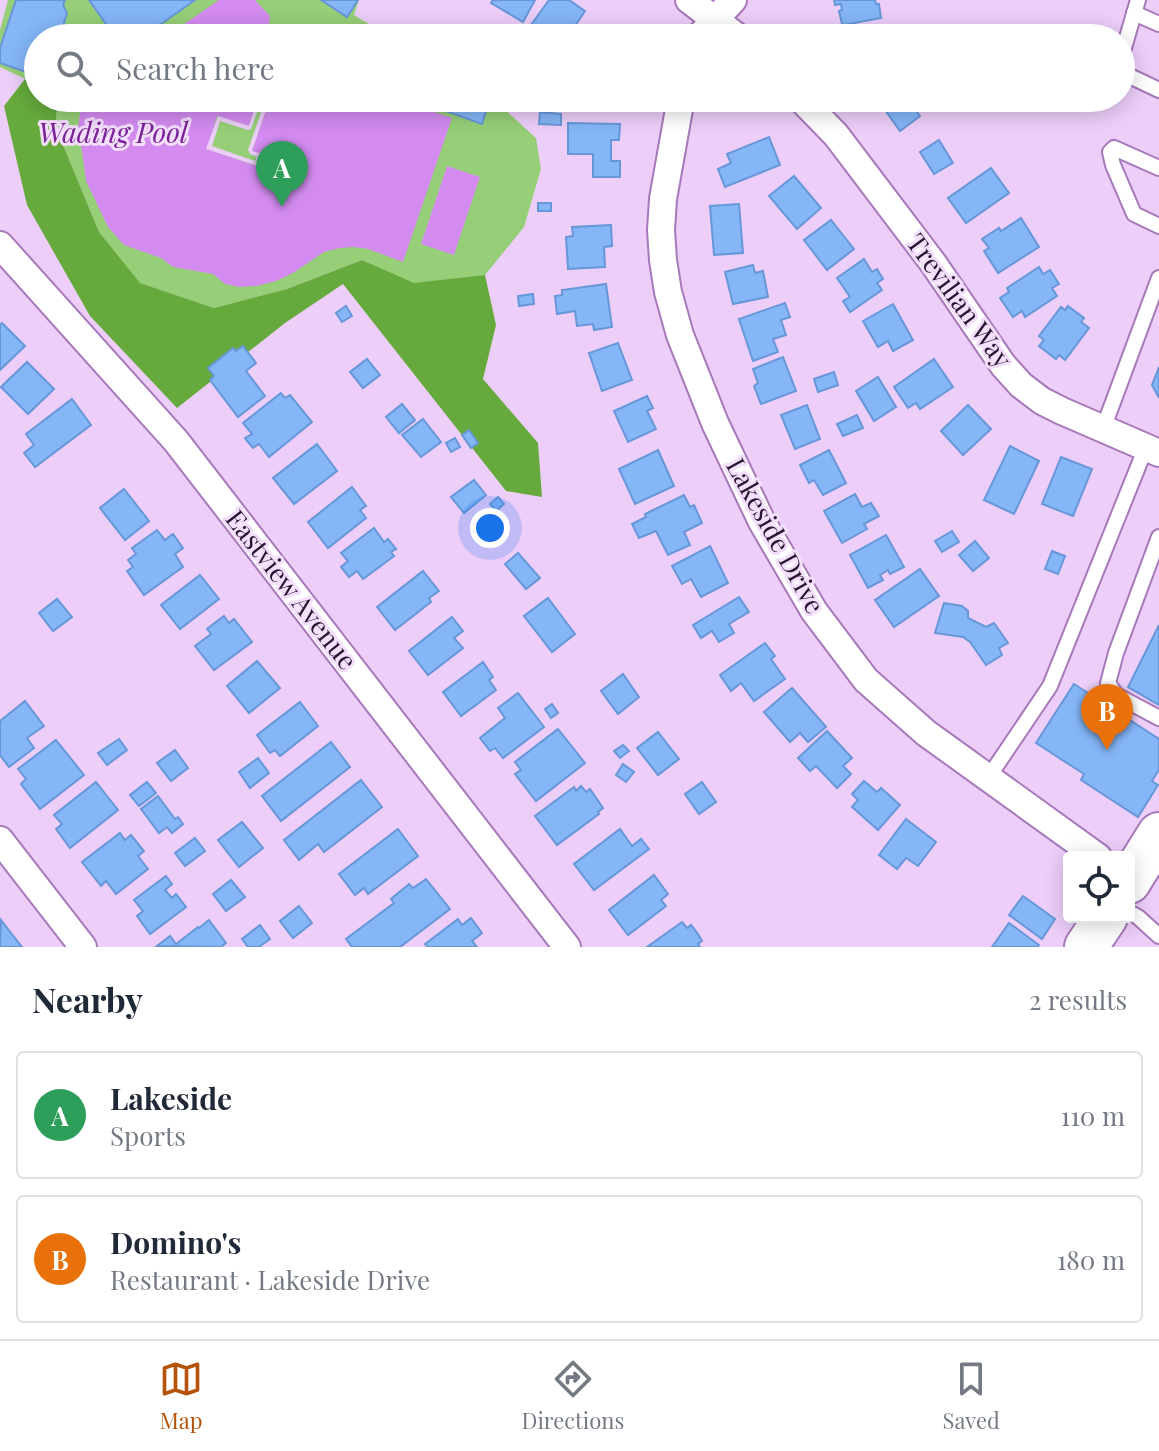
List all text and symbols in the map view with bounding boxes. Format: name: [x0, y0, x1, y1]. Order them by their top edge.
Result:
search box: [24, 24, 1135, 112]
icon: search: [52, 46, 96, 90]
text: Search here: [116, 48, 275, 88]
water label: Wading Pool: [38, 113, 189, 150]
pin: A: [256, 141, 308, 207]
street label: Trevilian Way: [900, 226, 1021, 374]
street label: Lakeside Drive: [719, 451, 833, 619]
street label: Eastview Avenue: [219, 502, 366, 676]
your location: [470, 508, 510, 548]
pin: B: [1081, 684, 1133, 750]
map controls: [1063, 851, 1135, 923]
button: locate: [1063, 851, 1135, 923]
text: Nearby: [32, 976, 143, 1022]
text: 2 results: [1029, 982, 1127, 1017]
text: Lakeside: [110, 1078, 232, 1118]
text: A: [51, 1098, 69, 1133]
text: 110 m: [1061, 1098, 1125, 1133]
text: Sports: [110, 1118, 186, 1153]
text: Domino's: [110, 1222, 241, 1262]
text: B: [51, 1242, 69, 1277]
text: 180 m: [1057, 1242, 1125, 1277]
text: Restaurant · Lakeside Drive: [110, 1262, 430, 1297]
tab: Map: [159, 1357, 203, 1435]
tab: Directions: [521, 1357, 624, 1435]
tab: Saved: [943, 1357, 1000, 1435]

